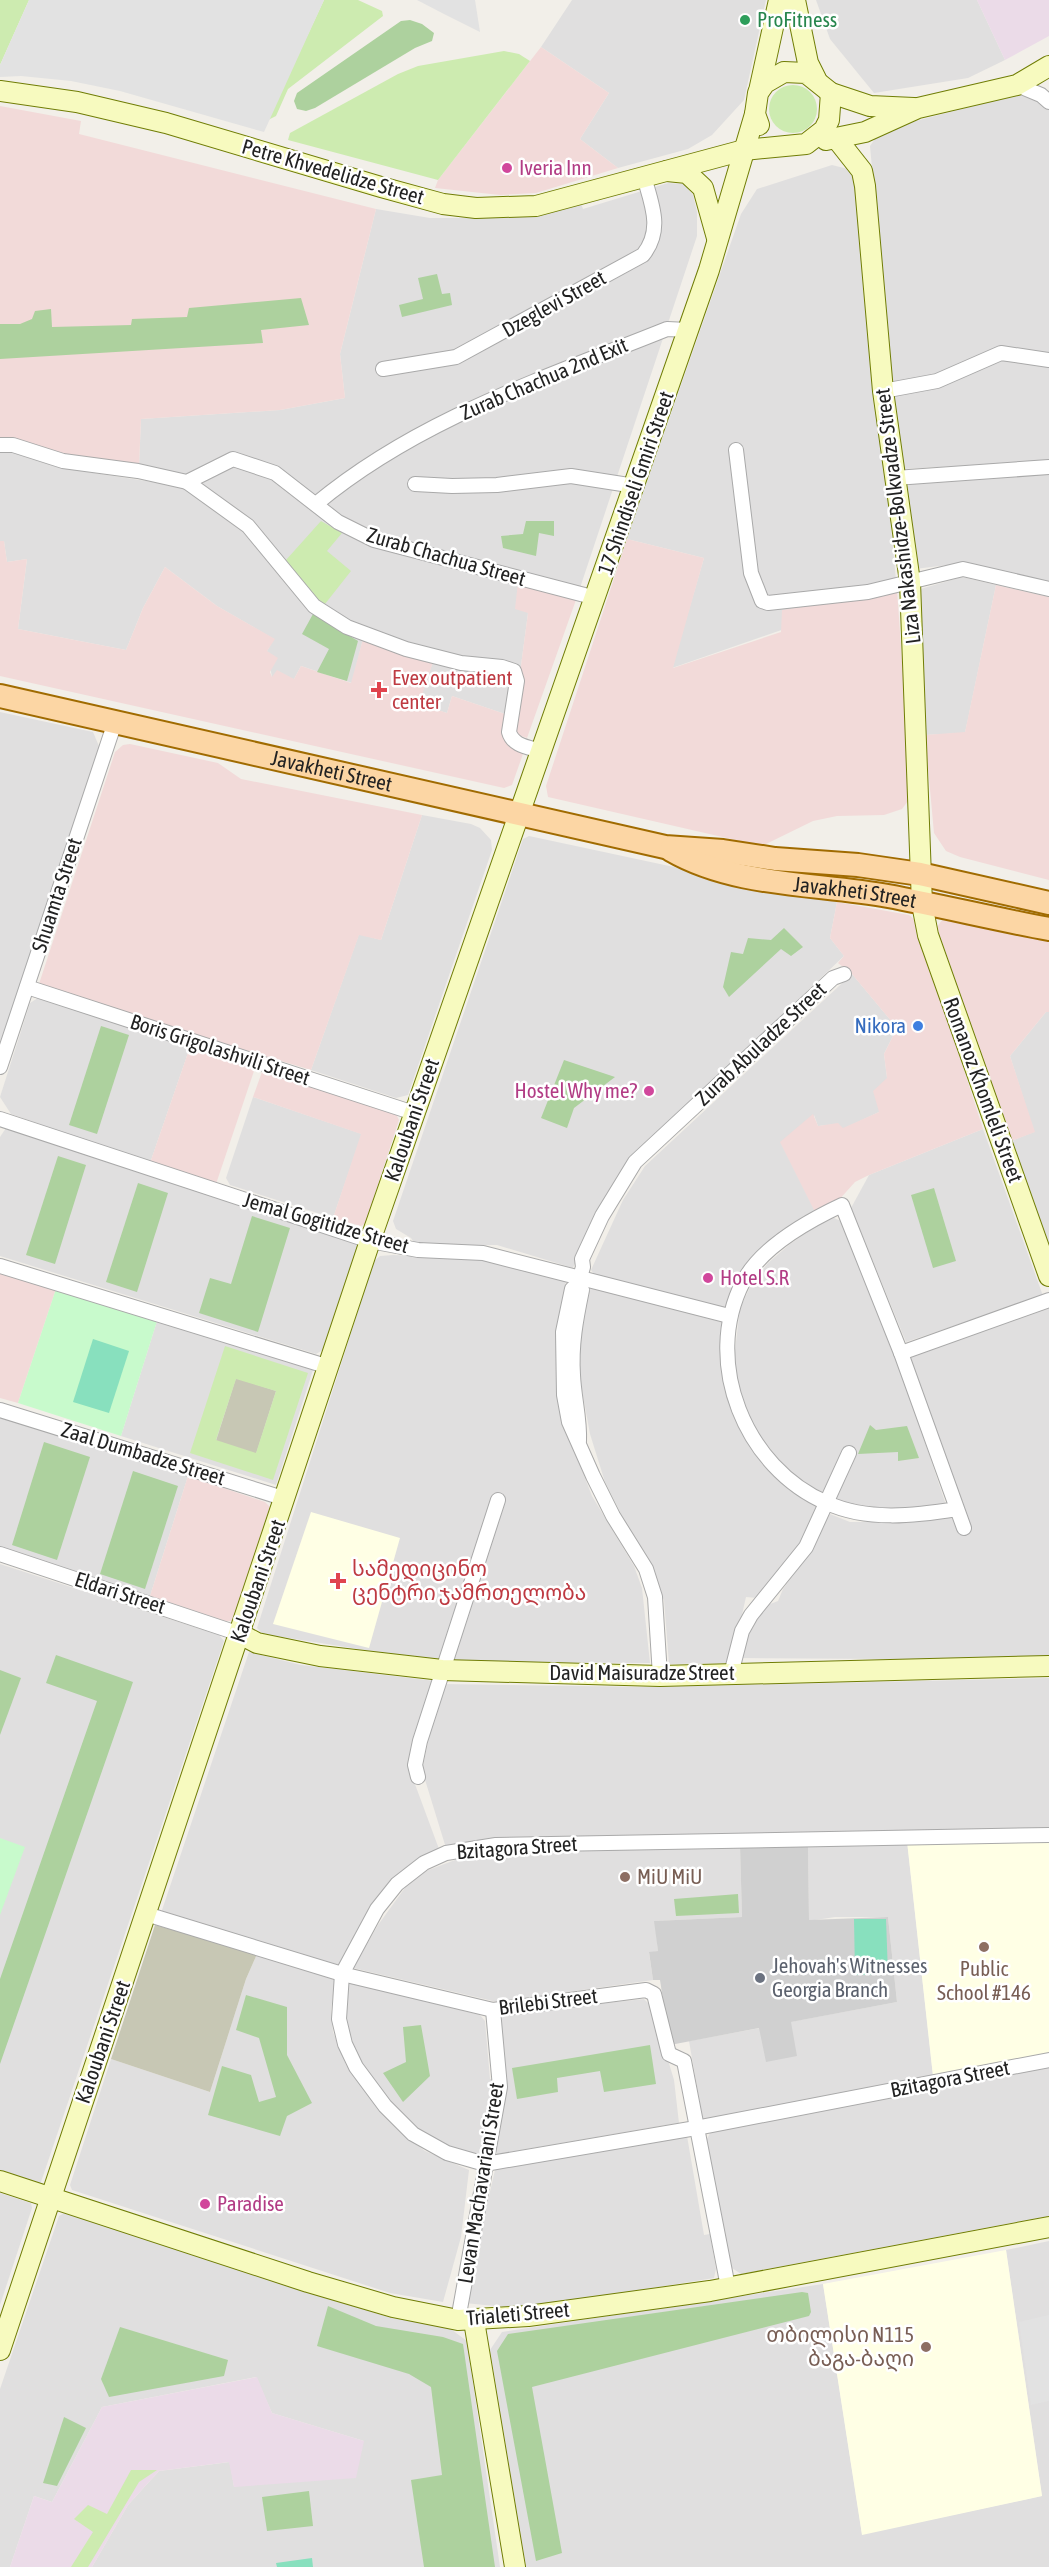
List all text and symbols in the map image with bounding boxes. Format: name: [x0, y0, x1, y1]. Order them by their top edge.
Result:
place label: ProFitness: [757, 7, 837, 31]
marker: ProFitness: [738, 13, 752, 27]
street label: Petre Khvedelidze Street: [239, 134, 427, 209]
place label: Iveria Inn: [519, 155, 592, 179]
marker: Iveria Inn: [500, 161, 514, 175]
street label: Dzeglevi Street: [497, 265, 610, 341]
street label: Zurab Chachua 2nd Exit: [456, 332, 631, 424]
street label: Liza Nakashidze-Bolkvadze Street: [869, 387, 925, 645]
street label: 17 Shindiseli Gmiri Street: [592, 388, 678, 578]
street label: Zurab Chachua Street: [364, 522, 528, 590]
place label: Evex outpatient center: [392, 665, 513, 713]
marker: Evex outpatient center: [370, 681, 388, 699]
street label: Javakheti Street: [269, 745, 395, 796]
street label: Shuamta Street: [26, 834, 86, 955]
street label: Javakheti Street: [792, 871, 919, 912]
street label: Zurab Abuladze Street: [690, 977, 830, 1110]
street label: Romanoz Khomleli Street: [939, 994, 1029, 1185]
street label: Boris Grigolashvili Street: [127, 1009, 313, 1089]
place label: Nikora: [855, 1013, 906, 1037]
marker: Nikora: [911, 1019, 925, 1033]
street label: Kaloubani Street: [379, 1055, 443, 1184]
place label: Hostel Why me?: [515, 1078, 637, 1102]
marker: Hostel Why me?: [642, 1084, 656, 1098]
street label: Jemal Gogitidze Street: [241, 1187, 412, 1257]
place label: Hotel S.R: [720, 1265, 789, 1289]
marker: Hotel S.R: [701, 1271, 715, 1285]
street label: Zaal Dumbadze Street: [59, 1417, 228, 1489]
street label: Kaloubani Street: [225, 1516, 289, 1645]
place label: სამედიცინო ცენტრი ჯამრთელობა: [352, 1556, 586, 1606]
street label: Eldari Street: [72, 1566, 169, 1618]
marker: სამედიცინო ცენტრი ჯამრთელობა: [329, 1572, 347, 1590]
street label: David Maisuradze Street: [549, 1660, 735, 1684]
street label: Bzitagora Street: [456, 1831, 578, 1863]
place label: MiU MiU: [637, 1864, 702, 1888]
marker: MiU MiU: [618, 1870, 632, 1884]
marker: Public School #146: [977, 1940, 991, 1954]
place label: Jehovah's Witnesses Georgia Branch: [772, 1953, 927, 2001]
place label: Public School #146: [937, 1956, 1031, 2004]
marker: Jehovah's Witnesses Georgia Branch: [753, 1971, 767, 1985]
street label: Kaloubani Street: [70, 1977, 134, 2106]
street label: Brilebi Street: [497, 1983, 599, 2019]
street label: Bzitagora Street: [888, 2055, 1012, 2101]
street label: Levan Machavariani Street: [452, 2081, 508, 2285]
place label: Paradise: [217, 2191, 284, 2215]
marker: Paradise: [198, 2197, 212, 2211]
street label: Trialeti Street: [465, 2297, 570, 2329]
place label: თბილისი N115 ბაგა-ბაღი: [766, 2322, 914, 2372]
marker: თბილისი N115 ბაგა-ბაღი: [919, 2340, 933, 2354]

